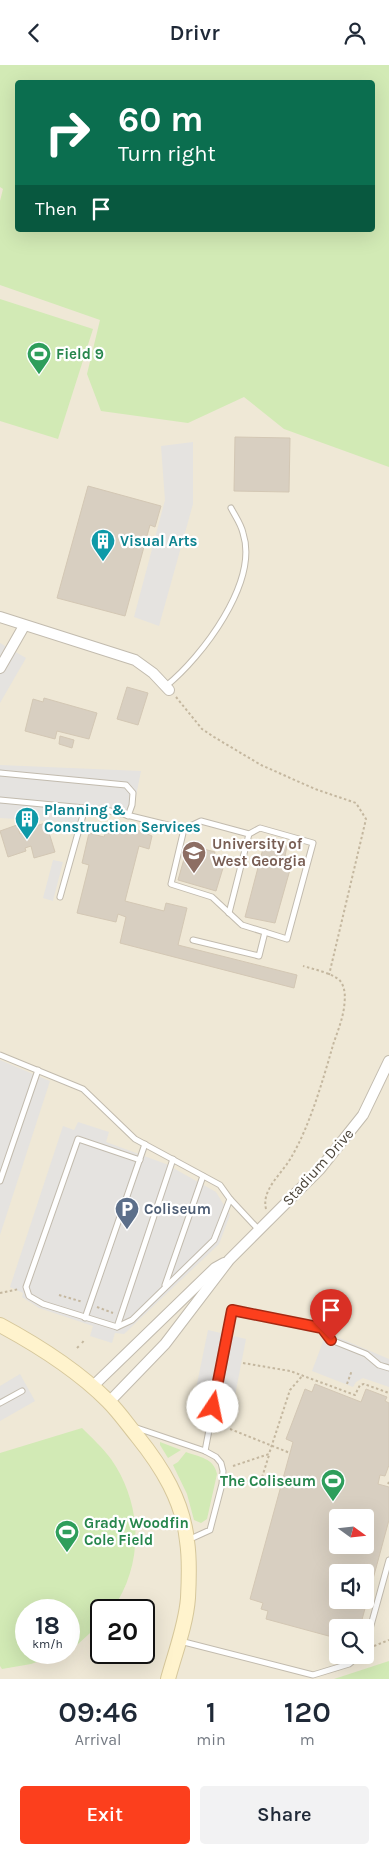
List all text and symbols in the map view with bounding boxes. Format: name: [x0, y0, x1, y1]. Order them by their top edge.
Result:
icon: back: [20, 19, 48, 47]
icon: person: [341, 19, 369, 47]
text: Drivr: [169, 20, 220, 46]
text: 60 m: [118, 99, 203, 140]
icon: right: [35, 100, 100, 165]
text: Turn right: [118, 141, 216, 167]
icon: arrive: [87, 195, 115, 223]
text: Then: [35, 198, 77, 220]
sports icon: Field 9: [26, 341, 52, 375]
place label: Field 9: [56, 345, 104, 363]
building icon: Visual Arts: [90, 528, 116, 562]
place label: Visual Arts: [120, 532, 198, 550]
place label: Planning & Construction Services: [44, 801, 201, 836]
building icon: Planning & Construction Services: [14, 806, 40, 840]
place label: University of West Georgia: [212, 835, 306, 870]
school or university icon: University of West Georgia: [181, 840, 207, 874]
street label: Stadium Drive: [279, 1125, 357, 1209]
parking icon: Coliseum: [114, 1196, 140, 1230]
place label: Coliseum: [144, 1200, 211, 1218]
pin: [310, 1289, 352, 1340]
icon: arrive: [317, 1296, 345, 1324]
position arrow: [186, 1380, 238, 1432]
sports icon: The Coliseum: [320, 1468, 346, 1502]
place label: The Coliseum: [220, 1472, 316, 1490]
north arrow: [329, 1509, 374, 1554]
map controls: [329, 1509, 374, 1664]
place label: Grady Woodfin Cole Field: [84, 1514, 189, 1549]
sports icon: Grady Woodfin Cole Field: [54, 1519, 80, 1553]
button: sound: [329, 1564, 374, 1609]
speed limit sign: 20: [90, 1599, 155, 1664]
text: 18: [35, 1611, 60, 1640]
button: search: [329, 1619, 374, 1664]
text: km/h: [32, 1637, 63, 1651]
text: 09:46: [58, 1694, 138, 1730]
text: 1: [206, 1694, 216, 1730]
text: 120: [284, 1694, 331, 1730]
text: Arrival: [75, 1730, 122, 1749]
text: min: [196, 1730, 226, 1749]
text: m: [300, 1730, 315, 1749]
button: Exit: [20, 1786, 190, 1844]
button: Share: [200, 1786, 369, 1844]

